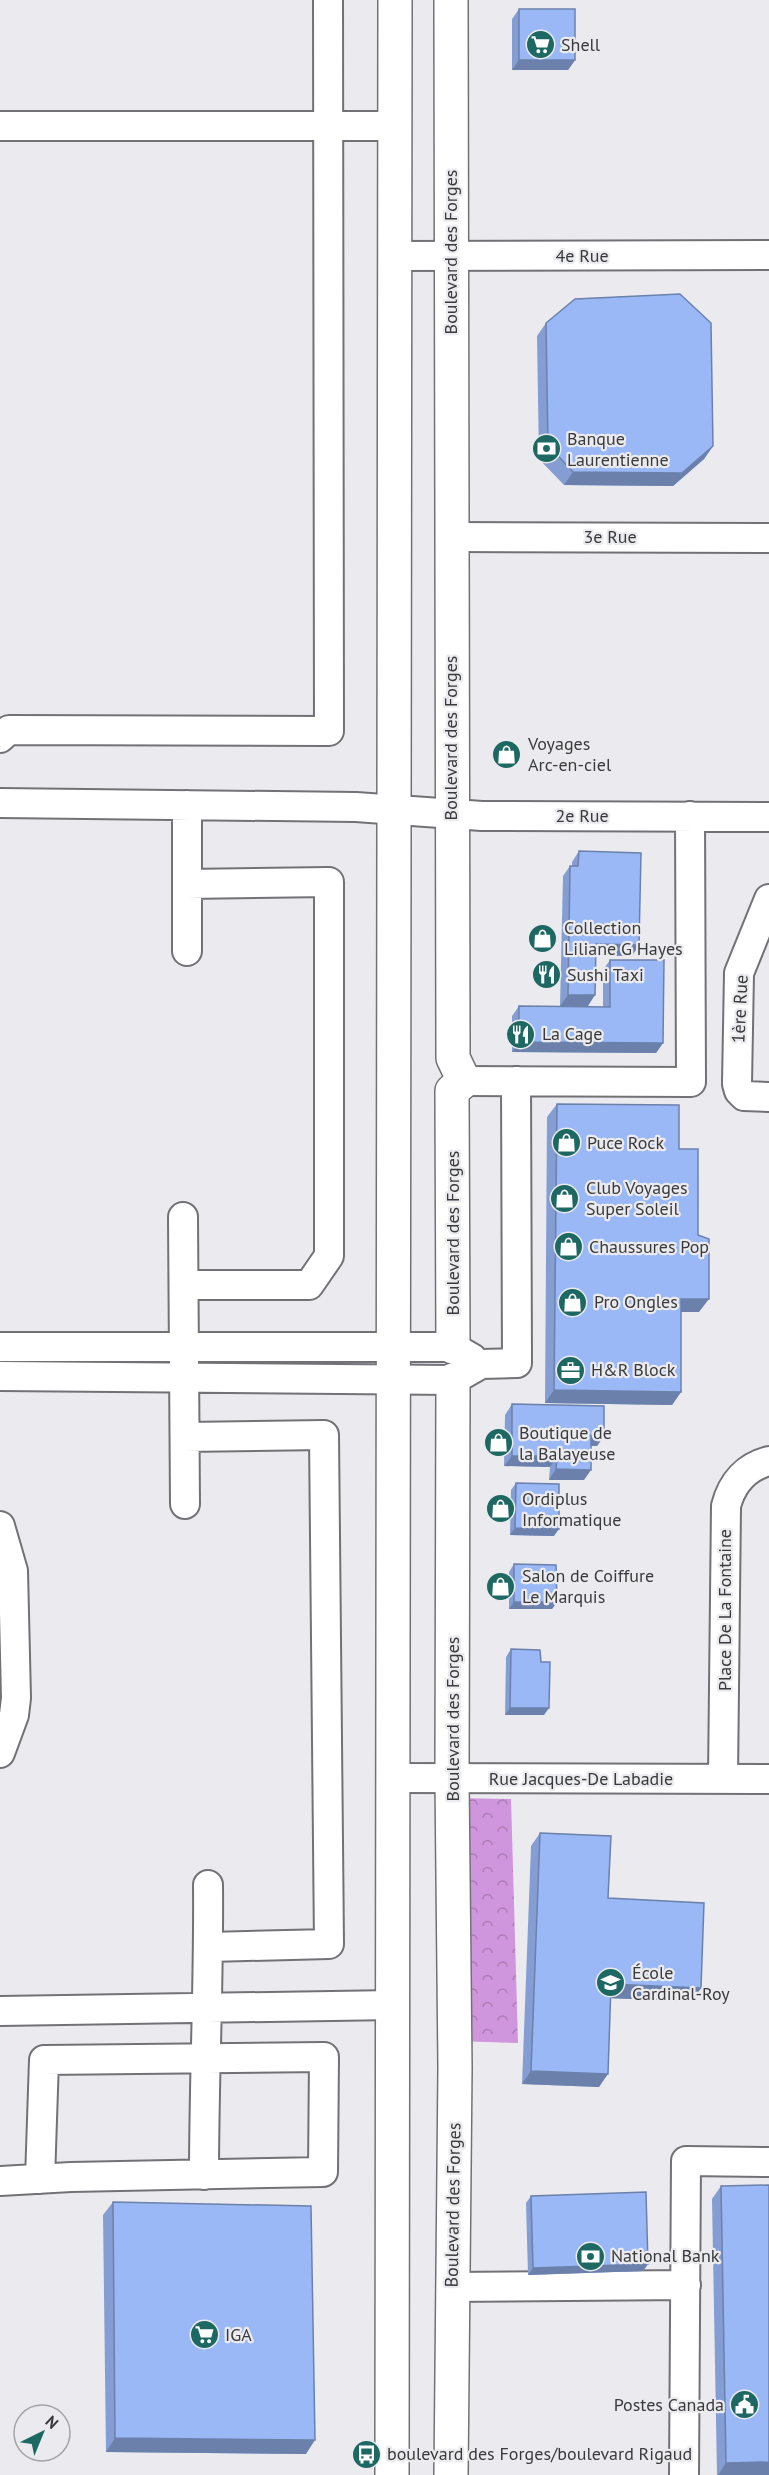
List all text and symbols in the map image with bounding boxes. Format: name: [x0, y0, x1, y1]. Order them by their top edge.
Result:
supermarket icon: Shell: [524, 29, 556, 61]
place label: Shell: [561, 33, 601, 56]
street label: Boulevard des Forges: [439, 170, 462, 334]
street label: 4e Rue: [555, 244, 609, 267]
place label: Banque Laurentienne: [567, 427, 669, 471]
bank icon: Banque Laurentienne: [530, 433, 562, 465]
street label: 3e Rue: [583, 525, 637, 548]
street label: Boulevard des Forges: [439, 656, 462, 820]
place label: Voyages Arc-en-ciel: [527, 732, 612, 776]
shop icon: Voyages Arc-en-ciel: [491, 738, 523, 770]
street label: 2e Rue: [555, 804, 609, 827]
place label: Collection Liliane G Hayes: [564, 916, 683, 960]
shop icon: Collection Liliane G Hayes: [527, 922, 559, 954]
restaurant icon: Sushi Taxi: [530, 959, 562, 991]
place label: Sushi Taxi: [567, 963, 644, 986]
street label: 1ère Rue: [726, 974, 753, 1044]
restaurant icon: La Cage: [505, 1018, 537, 1050]
place label: La Cage: [542, 1022, 602, 1045]
shop icon: Puce Rock: [550, 1127, 582, 1159]
place label: Puce Rock: [587, 1131, 664, 1154]
street label: Boulevard des Forges: [441, 1151, 464, 1315]
place label: Club Voyages Super Soleil: [586, 1176, 688, 1220]
shop icon: Club Voyages Super Soleil: [549, 1182, 581, 1214]
shop icon: Chaussures Pop: [552, 1231, 584, 1263]
place label: Chaussures Pop: [589, 1235, 709, 1258]
shop icon: Pro Ongles: [557, 1286, 589, 1318]
place label: Pro Ongles: [594, 1290, 678, 1313]
office icon: H&R Block: [554, 1354, 586, 1386]
place label: H&R Block: [591, 1358, 676, 1381]
place label: Boutique de la Balayeuse: [519, 1421, 615, 1465]
shop icon: Boutique de la Balayeuse: [482, 1427, 514, 1459]
place label: Ordiplus Informatique: [522, 1487, 621, 1531]
shop icon: Ordiplus Informatique: [485, 1493, 517, 1525]
street label: Place De La Fontaine: [713, 1529, 736, 1691]
place label: Salon de Coiffure Le Marquis: [522, 1564, 654, 1608]
shop icon: Salon de Coiffure Le Marquis: [485, 1570, 517, 1602]
street label: Boulevard des Forges: [441, 1637, 464, 1801]
street label: Rue Jacques-De Labadie: [489, 1767, 673, 1790]
place label: École Cardinal-Roy: [632, 1961, 730, 2005]
school or university icon: École Cardinal-Roy: [595, 1967, 627, 1999]
street label: Boulevard des Forges: [440, 2122, 465, 2288]
bank icon: National Bank: [574, 2240, 606, 2272]
place label: National Bank: [611, 2244, 720, 2267]
supermarket icon: IGA: [188, 2319, 220, 2351]
place label: IGA: [225, 2323, 252, 2346]
public building icon: Postes Canada: [729, 2389, 761, 2421]
place label: Postes Canada: [614, 2393, 724, 2416]
north arrow: [12, 2403, 72, 2463]
text: N: [42, 2411, 63, 2433]
bus stop icon: boulevard des Forges/boulevard Rigaud: [350, 2438, 382, 2470]
place label: boulevard des Forges/boulevard Rigaud: [387, 2442, 692, 2465]

